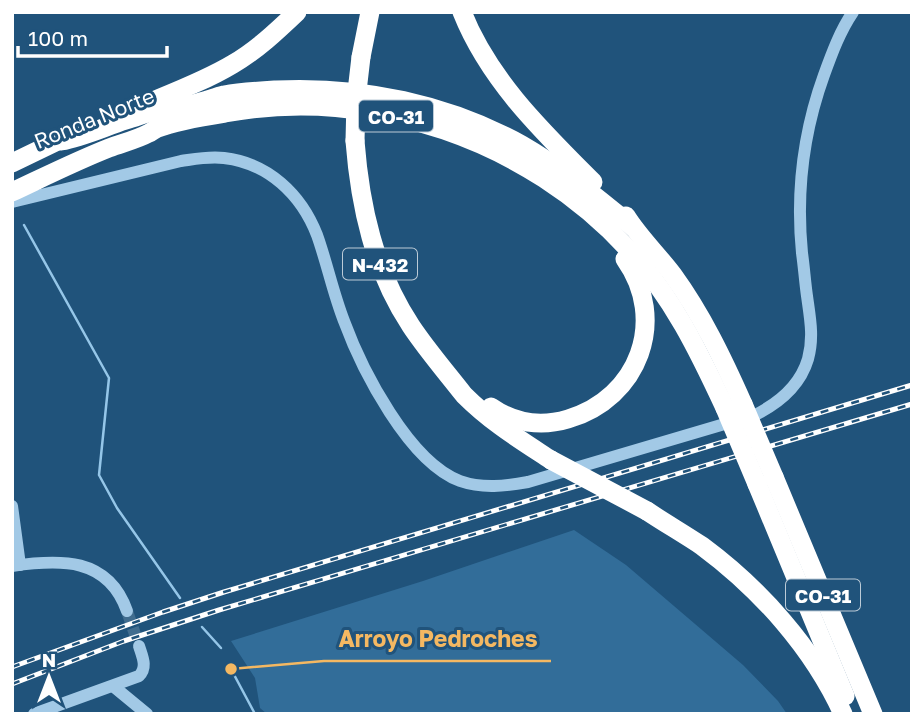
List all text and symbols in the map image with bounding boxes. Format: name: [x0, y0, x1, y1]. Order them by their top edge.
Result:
scale bar: [18, 14, 166, 58]
text: 100 m: [28, 25, 88, 51]
street label: Ronda Norte: [30, 82, 158, 154]
road number: CO-31: [359, 100, 433, 132]
road number: N-432: [343, 248, 417, 280]
road number: CO-31: [786, 580, 860, 610]
callout: Arroyo Pedroches: [324, 617, 551, 661]
text: Arroyo Pedroches: [338, 624, 538, 652]
north arrow: [14, 642, 84, 712]
text: N: [42, 648, 56, 671]

